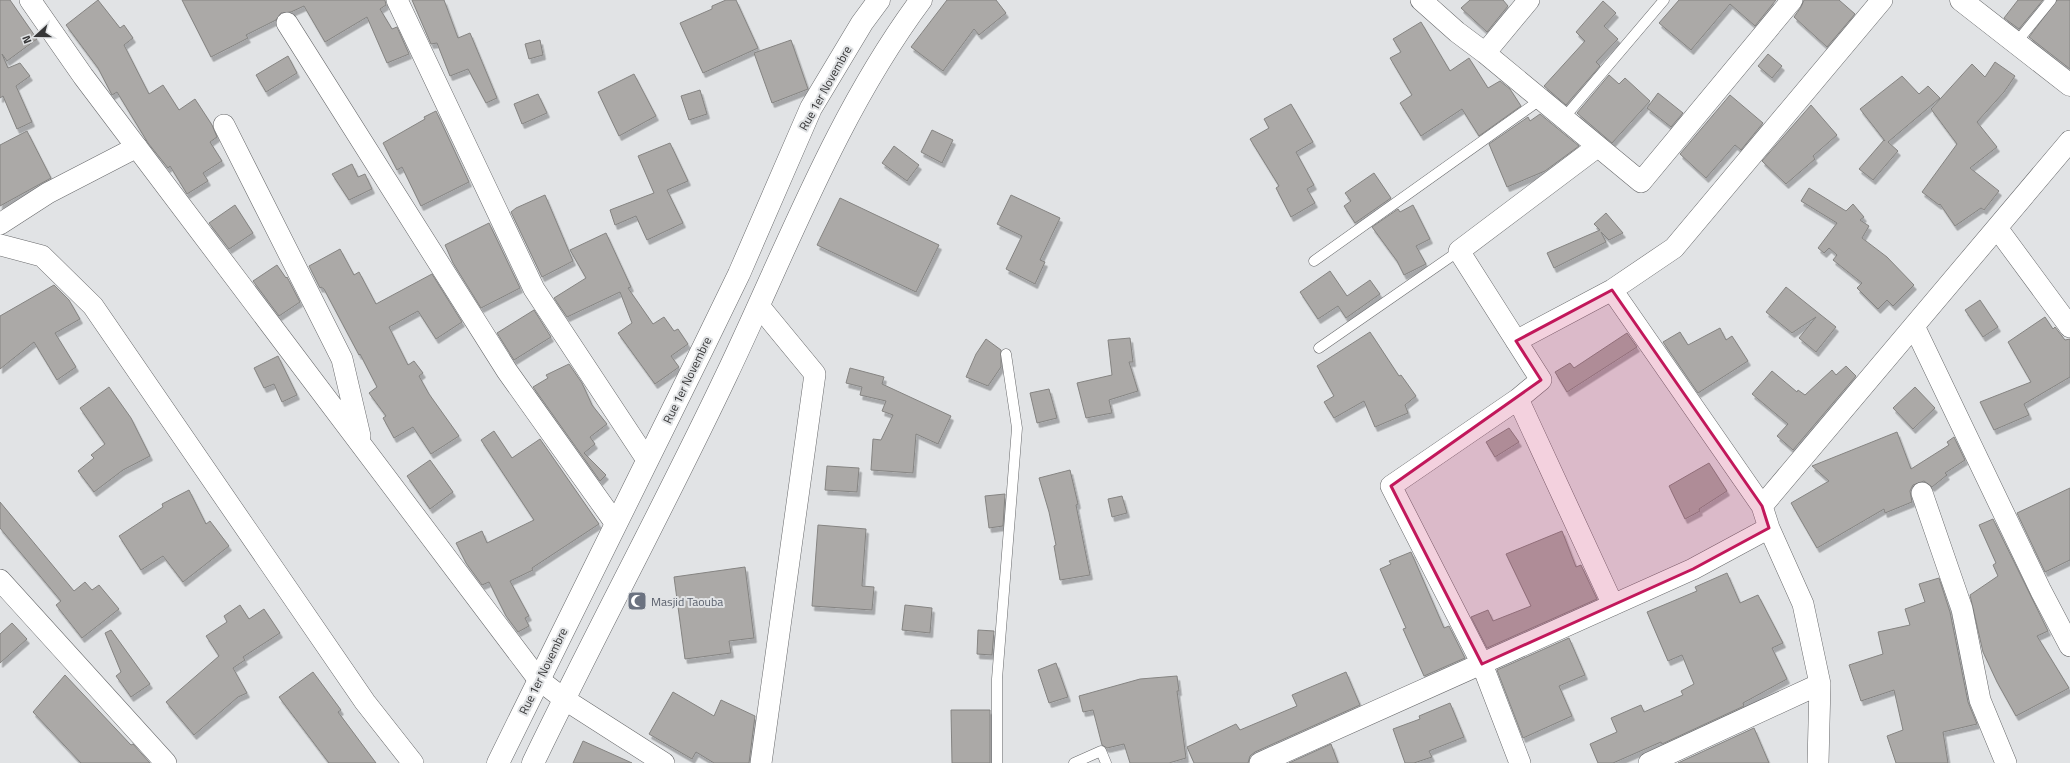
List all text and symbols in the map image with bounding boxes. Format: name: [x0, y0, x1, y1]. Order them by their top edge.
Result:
north arrow: [16, 16, 56, 56]
text: N: [18, 33, 35, 46]
street label: Rue 1er Novembre: [794, 42, 856, 134]
street label: Rue 1er Novembre: [658, 333, 716, 427]
mosque icon: Masjid Taouba: [626, 590, 648, 612]
place label: Masjid Taouba: [651, 592, 723, 611]
street label: Rue 1er Novembre: [514, 624, 572, 718]

